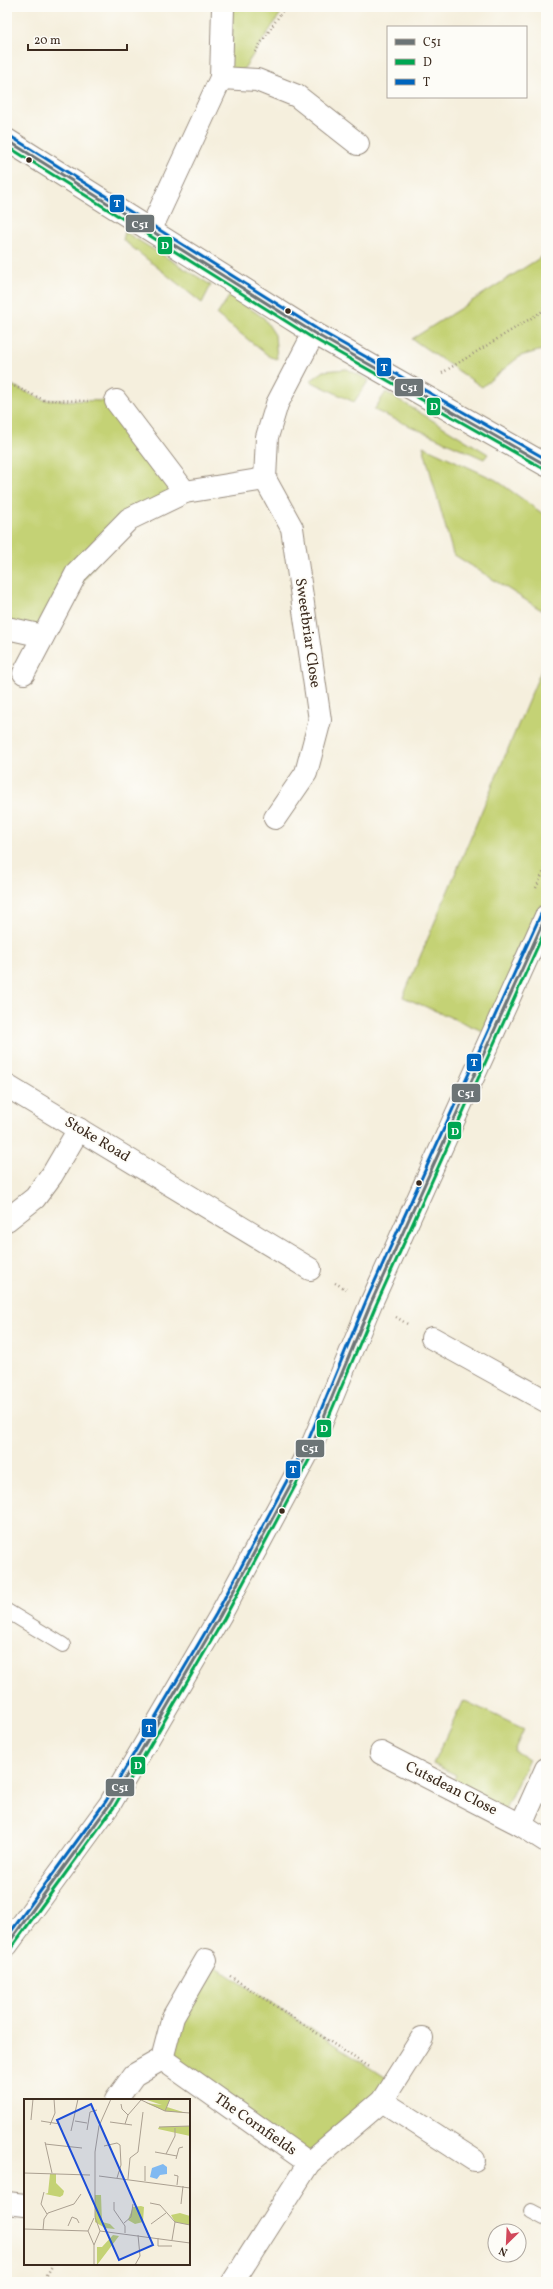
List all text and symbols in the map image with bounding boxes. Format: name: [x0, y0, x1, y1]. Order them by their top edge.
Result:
scale bar: [28, 26, 127, 52]
legend: [387, 26, 527, 98]
text: 20 m: [34, 33, 61, 49]
text: C51: [423, 35, 441, 51]
text: D: [423, 55, 432, 71]
text: T: [423, 75, 430, 91]
unlabelled marker: [24, 155, 34, 165]
line badge: T: [109, 194, 125, 213]
text: T: [113, 197, 121, 212]
line badge: C51: [125, 214, 155, 233]
text: C51: [132, 218, 148, 233]
line badge: D: [157, 236, 173, 255]
text: D: [161, 239, 169, 254]
unlabelled marker: [283, 306, 293, 316]
line badge: T: [376, 357, 392, 377]
text: T: [380, 361, 388, 376]
line badge: C51: [394, 378, 424, 397]
text: C51: [401, 381, 417, 396]
line badge: D: [426, 397, 441, 416]
text: D: [430, 400, 438, 415]
street label: Sweetbriar Close: [289, 577, 325, 689]
line badge: T: [466, 1053, 482, 1072]
text: T: [470, 1056, 478, 1071]
line badge: C51: [451, 1083, 481, 1103]
text: C51: [458, 1087, 474, 1102]
street label: Stoke Road: [60, 1112, 134, 1168]
line badge: D: [447, 1121, 462, 1140]
text: D: [451, 1125, 459, 1140]
unlabelled marker: [414, 1178, 424, 1188]
line badge: D: [316, 1419, 332, 1438]
text: D: [320, 1422, 328, 1437]
line badge: C51: [295, 1439, 325, 1458]
text: C51: [302, 1442, 318, 1457]
line badge: T: [285, 1460, 301, 1479]
text: T: [289, 1463, 297, 1478]
unlabelled marker: [277, 1506, 287, 1516]
line badge: T: [141, 1718, 157, 1738]
text: T: [145, 1722, 153, 1737]
line badge: D: [130, 1756, 146, 1775]
street label: Cutsdean Close: [401, 1757, 501, 1821]
text: D: [134, 1759, 142, 1774]
line badge: C51: [105, 1778, 135, 1797]
text: C51: [112, 1781, 128, 1796]
street label: The Cornfields: [209, 2089, 301, 2161]
inset map: [24, 2099, 190, 2265]
north arrow: [487, 2223, 527, 2263]
text: N: [497, 2242, 510, 2259]

